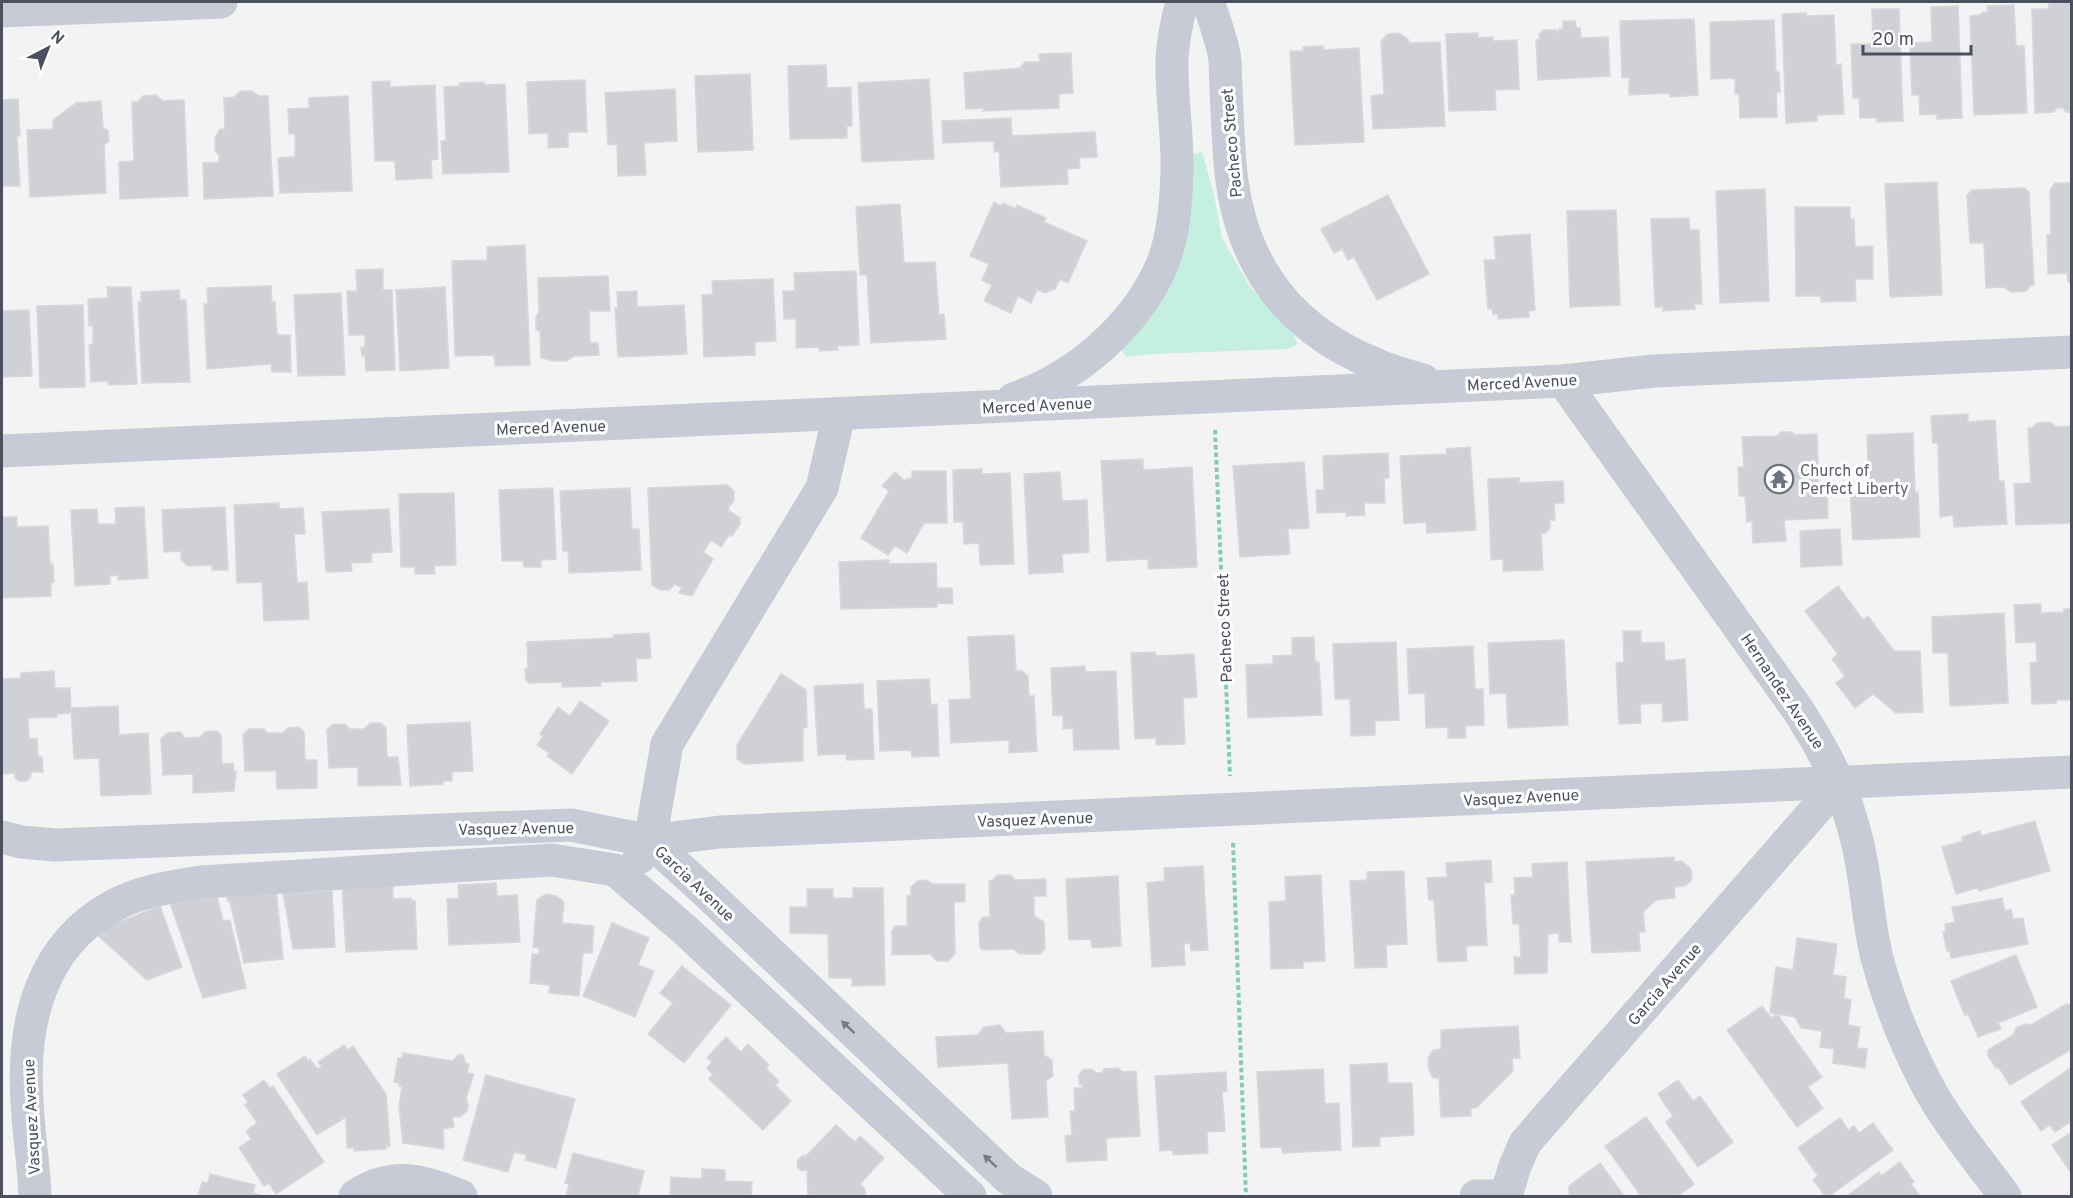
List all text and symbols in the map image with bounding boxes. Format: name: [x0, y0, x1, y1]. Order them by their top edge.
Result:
north arrow: [18, 18, 78, 78]
scale bar: [1863, 18, 1971, 56]
text: N: [46, 27, 68, 50]
text: 20 m: [1872, 29, 1914, 52]
street label: Pacheco Street: [1218, 87, 1248, 198]
street label: Merced Avenue: [1467, 371, 1578, 397]
street label: Merced Avenue: [982, 394, 1093, 420]
street label: Merced Avenue: [496, 417, 606, 441]
place label: Church of Perfect Liberty: [1800, 462, 1908, 500]
temple icon: Church of Perfect Liberty: [1763, 463, 1795, 495]
street label: Pacheco Street: [1214, 573, 1238, 683]
street label: Hernandez Avenue: [1735, 630, 1827, 754]
street label: Vasquez Avenue: [1463, 786, 1580, 812]
street label: Vasquez Avenue: [977, 809, 1093, 833]
street label: Vasquez Avenue: [458, 819, 574, 841]
street label: Garcia Avenue: [649, 842, 738, 927]
street label: Garcia Avenue: [1624, 940, 1707, 1031]
one-way arrow: [841, 1020, 855, 1034]
street label: Vasquez Avenue: [20, 1058, 46, 1175]
one-way arrow: [982, 1154, 997, 1168]

